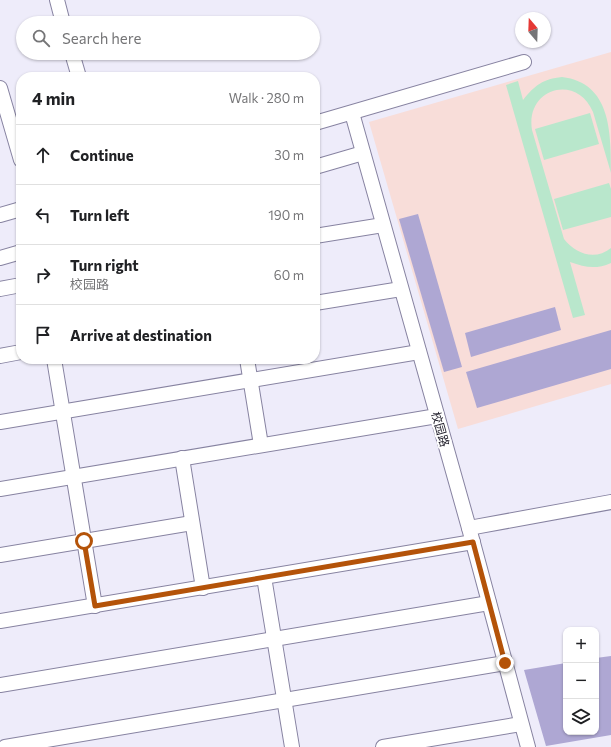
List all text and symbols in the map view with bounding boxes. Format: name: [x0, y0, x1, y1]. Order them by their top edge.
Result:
north arrow: [515, 12, 551, 48]
search box: [16, 16, 320, 60]
icon: search: [30, 27, 52, 49]
text: Search here: [62, 29, 141, 47]
text: 4 min: [32, 88, 75, 109]
text: Walk · 280 m: [229, 90, 304, 106]
icon: ahead: [32, 144, 54, 166]
text: Continue: [70, 146, 134, 164]
text: 30 m: [274, 147, 304, 163]
icon: left: [32, 204, 54, 226]
text: Turn left: [70, 206, 129, 224]
text: 190 m: [268, 207, 304, 223]
text: Turn right: [70, 256, 139, 274]
icon: right: [32, 264, 54, 286]
text: 60 m: [274, 267, 304, 283]
text: 校园路: [70, 276, 109, 292]
icon: arrive: [32, 324, 54, 346]
text: Arrive at destination: [70, 326, 212, 344]
street label: 校园路: [429, 410, 453, 448]
route start: [75, 532, 93, 550]
map controls: [563, 627, 599, 735]
button: +: [563, 627, 599, 663]
route end: [496, 654, 514, 672]
button: −: [563, 663, 599, 699]
button: layers: [563, 699, 599, 735]

